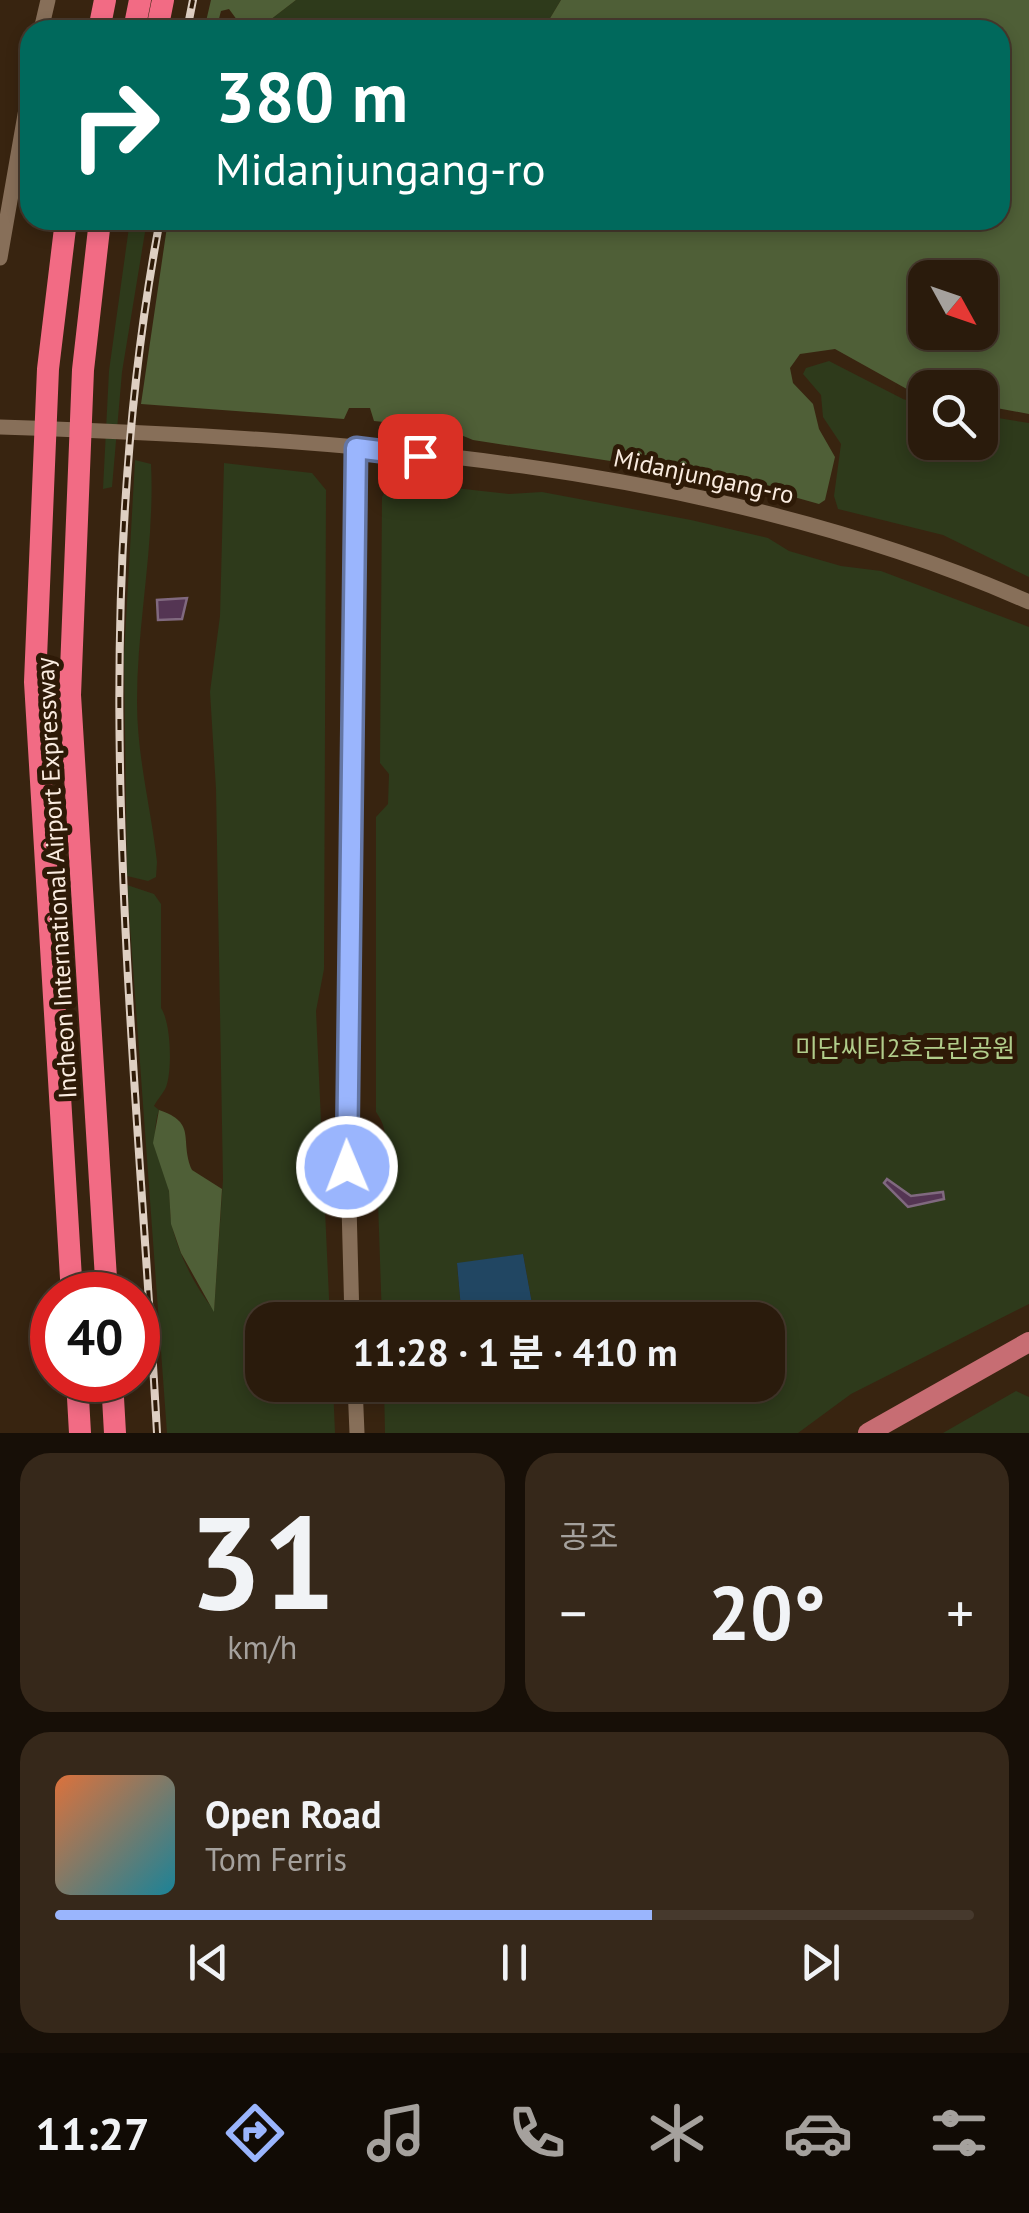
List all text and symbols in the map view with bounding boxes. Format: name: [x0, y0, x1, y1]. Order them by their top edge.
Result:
text: 380 m: [215, 51, 408, 141]
icon: right: [50, 60, 180, 190]
text: Midanjungang-ro: [215, 139, 546, 197]
north arrow: [908, 260, 998, 350]
map controls: [908, 260, 998, 460]
button: search: [908, 370, 998, 460]
pin: [378, 414, 463, 499]
icon: arrive: [393, 429, 448, 484]
street label: Midanjungang-ro: [611, 441, 797, 511]
street label: Incheon International Airport Expressway: [28, 656, 84, 1100]
park label: 미단씨티2호근린공원: [795, 1032, 1015, 1064]
position arrow: [295, 1115, 399, 1219]
speed limit sign: 40: [30, 1272, 160, 1402]
text: 11:28 · 1 분 · 410 m: [352, 1327, 678, 1376]
text: 31: [189, 1477, 336, 1645]
text: 공조: [560, 1515, 618, 1557]
text: 20°: [708, 1564, 826, 1661]
text: −: [560, 1577, 587, 1648]
text: +: [946, 1577, 974, 1648]
text: km/h: [227, 1626, 297, 1668]
text: Open Road: [205, 1789, 381, 1838]
text: Tom Ferris: [205, 1838, 347, 1880]
icon: previous: [181, 1935, 236, 1990]
icon: pause: [487, 1935, 542, 1990]
icon: next: [793, 1935, 848, 1990]
icon: directions: [220, 2098, 290, 2168]
icon: music: [361, 2098, 431, 2168]
icon: phone: [502, 2098, 572, 2168]
icon: climate: [642, 2098, 712, 2168]
icon: car: [783, 2098, 853, 2168]
icon: filters: [924, 2098, 994, 2168]
text: 11:27: [35, 2104, 150, 2162]

